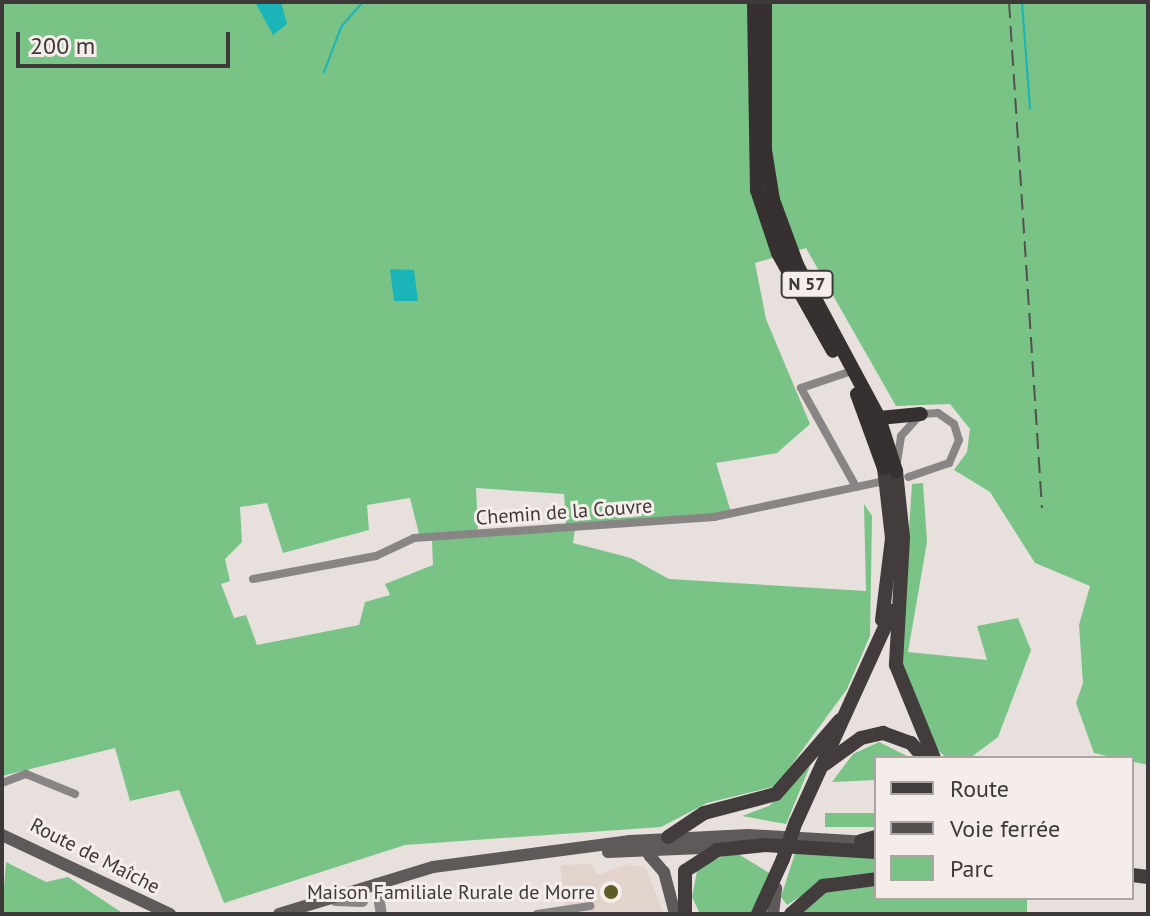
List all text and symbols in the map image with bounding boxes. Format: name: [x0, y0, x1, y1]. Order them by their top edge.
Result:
scale bar: [20, 16, 234, 66]
text: 200 m: [30, 30, 95, 61]
road number: N 57: [779, 270, 835, 298]
street label: Chemin de la Couvre: [475, 494, 653, 530]
legend: [874, 756, 1134, 900]
text: Route: [950, 773, 1009, 804]
street label: Route de Maîche: [26, 813, 164, 899]
text: Voie ferrée: [950, 813, 1060, 844]
text: Parc: [950, 853, 993, 884]
place label: Maison Familiale Rurale de Morre: [307, 880, 595, 904]
marker: Maison Familiale Rurale de Morre: [602, 883, 620, 901]

